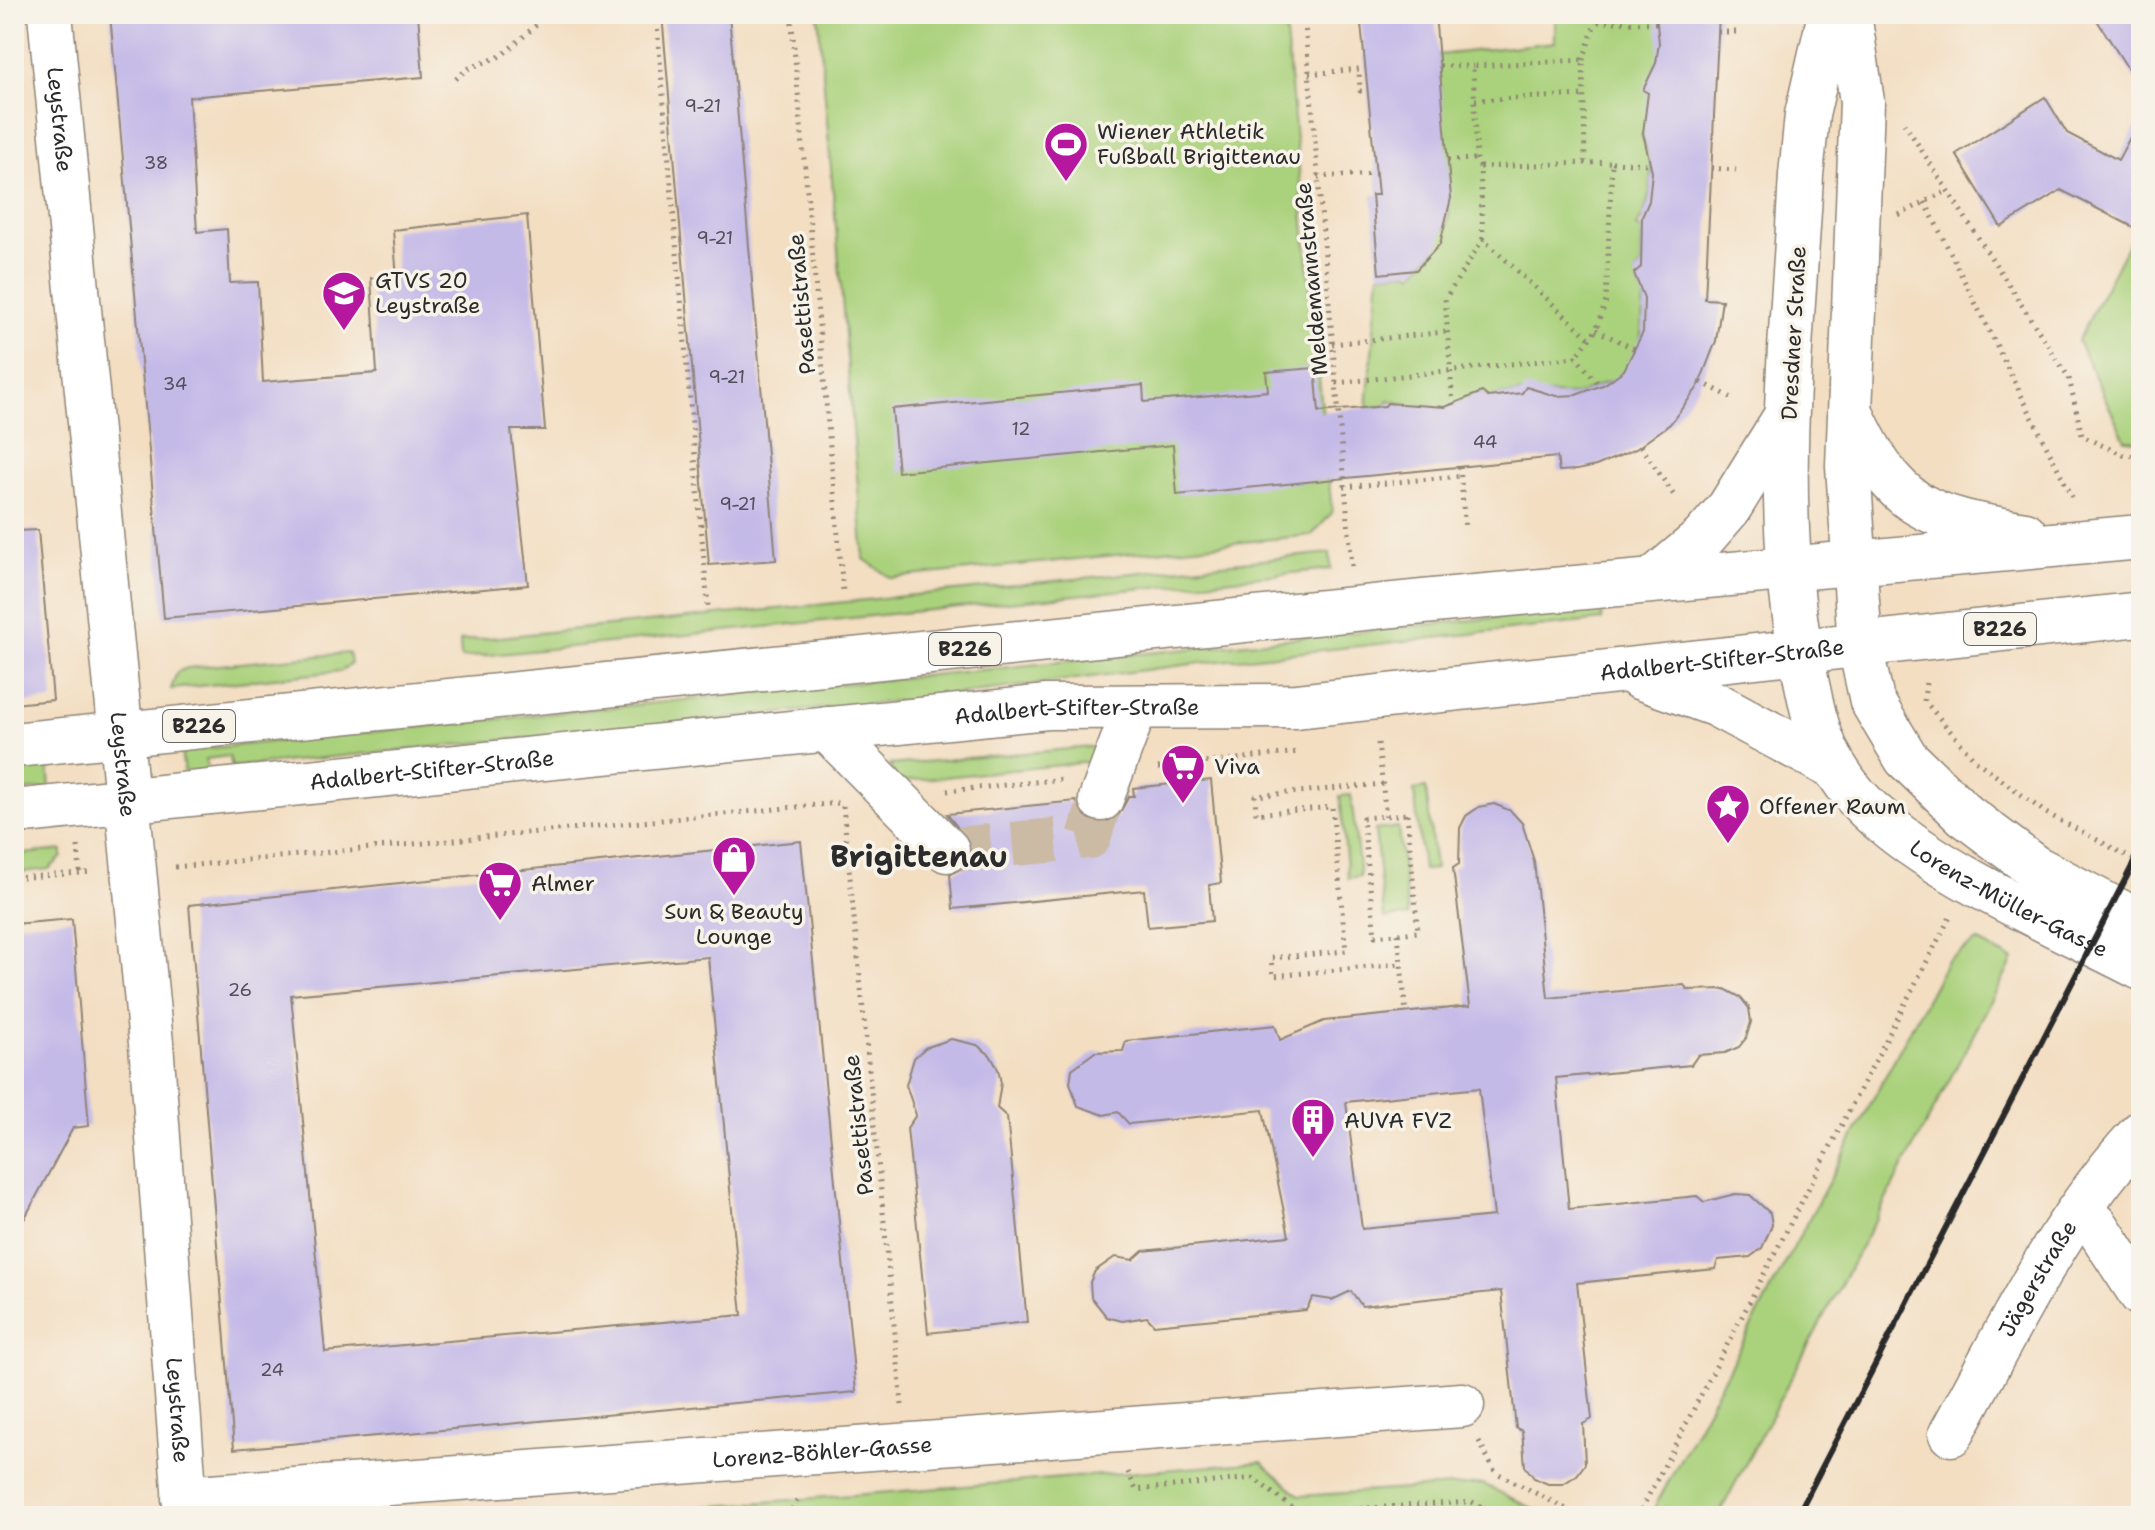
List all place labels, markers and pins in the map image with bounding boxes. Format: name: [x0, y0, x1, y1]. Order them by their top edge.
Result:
place label: Wiener Athletik Fußball Brigittenau: [1097, 117, 1301, 171]
sports icon: Wiener Athletik Fußball Brigittenau: [1042, 120, 1090, 183]
place label: GTVS 20 Leystraße: [375, 266, 481, 320]
school or university icon: GTVS 20 Leystraße: [320, 269, 368, 332]
supermarket icon: Viva: [1159, 742, 1207, 805]
place label: Viva: [1214, 752, 1260, 781]
place icon: Offener Raum: [1704, 782, 1752, 845]
place label: Offener Raum: [1759, 792, 1906, 821]
shop icon: Sun & Beauty Lounge: [710, 834, 758, 897]
supermarket icon: Almer: [476, 859, 524, 922]
place label: Almer: [531, 869, 595, 898]
place label: Sun & Beauty Lounge: [664, 897, 804, 951]
building icon: AUVA FVZ: [1289, 1096, 1337, 1159]
place label: AUVA FVZ: [1344, 1106, 1452, 1135]

